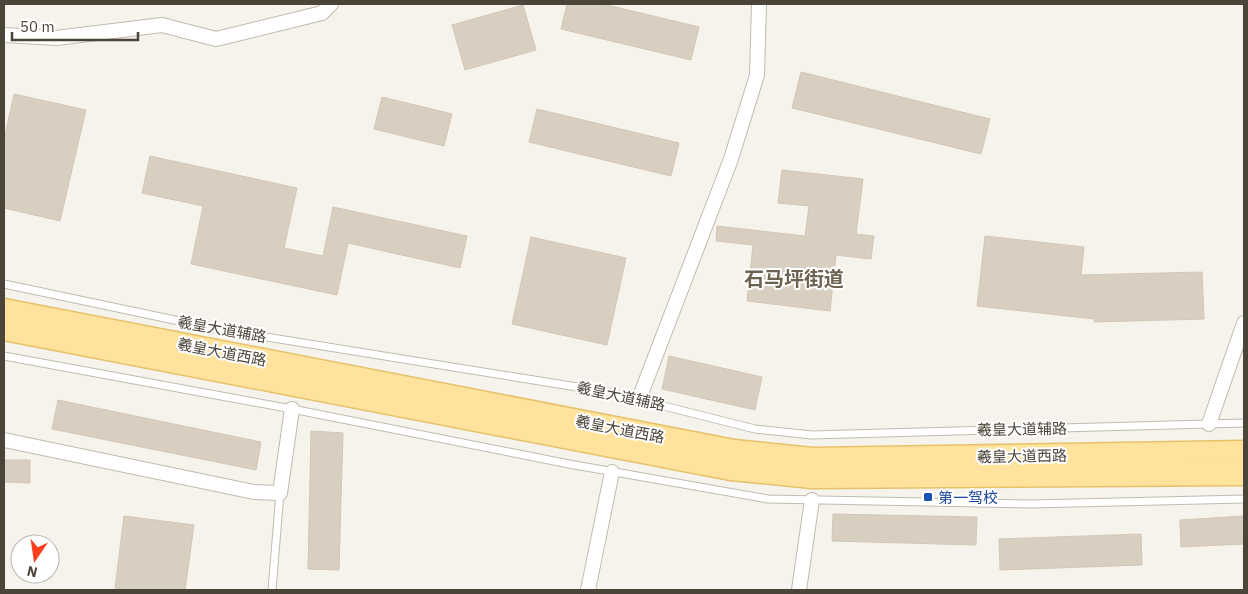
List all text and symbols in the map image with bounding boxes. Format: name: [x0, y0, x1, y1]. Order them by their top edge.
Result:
scale bar: [12, 10, 139, 42]
text: 50 m: [20, 17, 55, 36]
district label: 石马坪街道: [744, 265, 844, 292]
street label: 羲皇大道辅路: [176, 312, 268, 346]
street label: 羲皇大道西路: [176, 334, 268, 370]
street label: 羲皇大道辅路: [575, 377, 667, 415]
street label: 羲皇大道西路: [574, 411, 666, 447]
street label: 羲皇大道辅路: [977, 419, 1067, 439]
street label: 羲皇大道西路: [977, 446, 1067, 466]
place label: 第一驾校: [938, 488, 998, 507]
marker: 第一驾校: [922, 491, 934, 503]
north arrow: [10, 534, 60, 584]
text: N: [25, 562, 39, 582]

